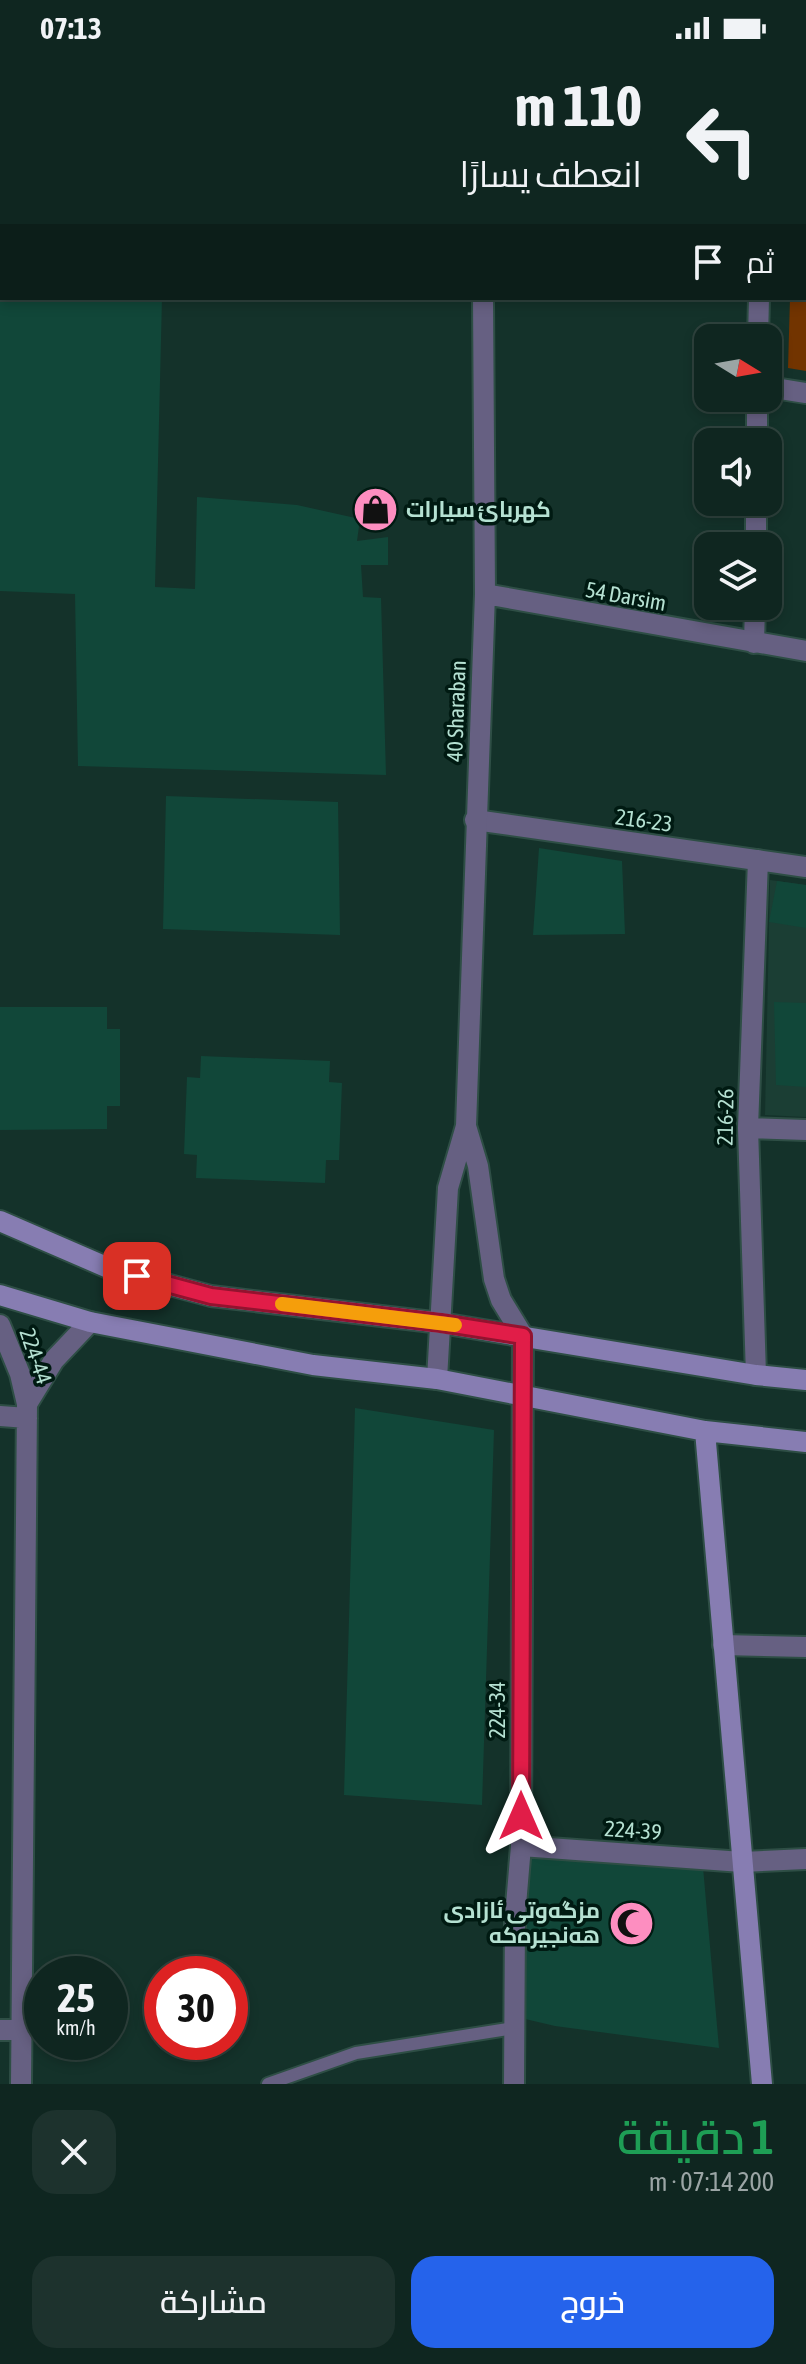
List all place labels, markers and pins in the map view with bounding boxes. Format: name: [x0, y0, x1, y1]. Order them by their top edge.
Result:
shop icon: کهربائ سیارات: [351, 485, 399, 533]
place label: کهربائ سیارات: [406, 496, 551, 523]
pin: [103, 1242, 171, 1310]
place label: مزگه‌وتی ئازادی هه‌نجیره‌که: [443, 1897, 600, 1949]
mosque icon: مزگه‌وتی ئازادی هه‌نجیره‌که: [607, 1899, 655, 1947]

